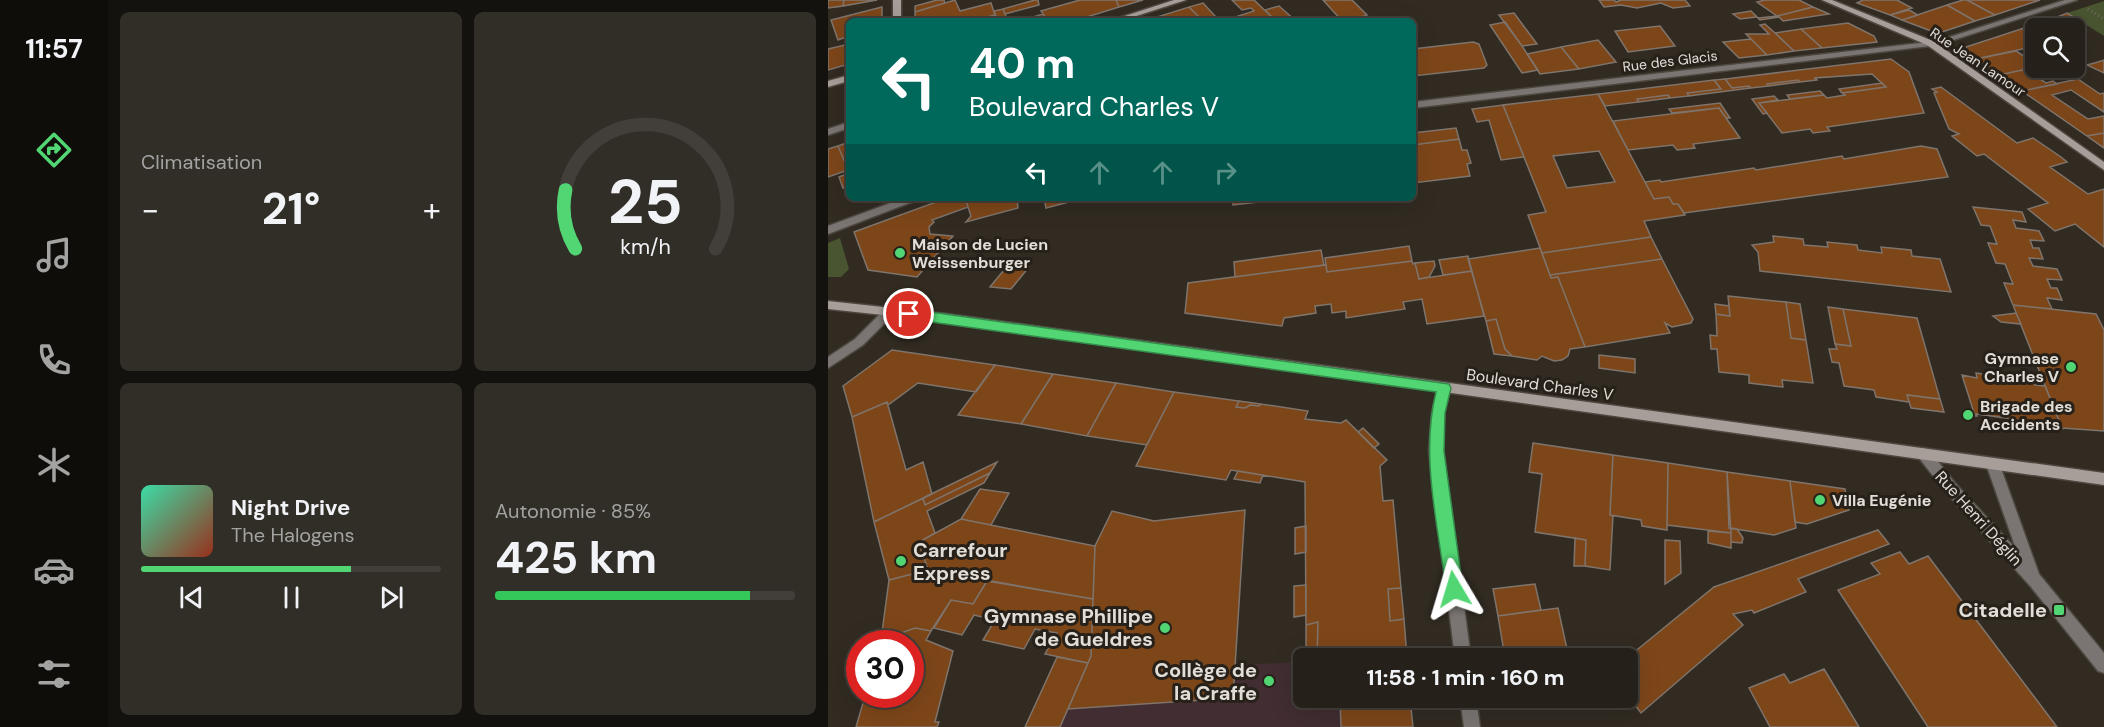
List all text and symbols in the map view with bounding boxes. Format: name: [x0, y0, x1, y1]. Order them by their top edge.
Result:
map controls: [2025, 18, 2085, 78]
button: search: [2025, 18, 2085, 78]
street label: Rue Jean Lamour: [1927, 23, 2029, 101]
text: 11:57: [25, 31, 83, 66]
text: 40 m: [969, 36, 1075, 91]
icon: left: [870, 42, 948, 120]
street label: Rue des Glacis: [1622, 46, 1718, 76]
text: Boulevard Charles V: [969, 89, 1219, 124]
icon: directions: [33, 129, 75, 171]
text: Climatisation: [141, 149, 262, 175]
icon: left: [1020, 156, 1053, 189]
icon: ahead: [1083, 156, 1116, 189]
icon: ahead: [1146, 156, 1179, 189]
icon: right: [1209, 156, 1242, 189]
text: 25: [608, 161, 682, 242]
text: 21°: [262, 179, 320, 238]
text: −: [141, 188, 159, 231]
text: +: [423, 188, 441, 231]
text: km/h: [620, 233, 670, 261]
icon: music: [33, 234, 75, 276]
place label: Maison de Lucien Weissenburger: [912, 234, 1048, 273]
marker: Maison de Lucien Weissenburger: [893, 246, 907, 260]
pin: [883, 288, 934, 339]
icon: arrive: [892, 297, 925, 330]
icon: phone: [33, 339, 75, 381]
place label: Gymnase Charles V: [1984, 348, 2060, 387]
marker: Gymnase Charles V: [2064, 360, 2078, 374]
street label: Boulevard Charles V: [1465, 364, 1615, 405]
place label: Brigade des Accidents: [1980, 396, 2073, 435]
marker: Brigade des Accidents: [1961, 408, 1975, 422]
icon: climate: [33, 444, 75, 486]
street label: Rue Henri Déglin: [1930, 466, 2027, 570]
place label: Villa Eugénie: [1832, 490, 1931, 511]
text: Night Drive: [231, 493, 350, 522]
marker: Villa Eugénie: [1813, 493, 1827, 507]
text: Autonomie · 85%: [495, 498, 651, 524]
text: The Halogens: [231, 522, 354, 548]
text: 425 km: [495, 528, 657, 587]
place label: Carrefour Express: [913, 537, 1007, 586]
icon: car: [33, 549, 75, 591]
marker: Carrefour Express: [894, 554, 908, 568]
position arrow: [1422, 557, 1486, 621]
icon: previous: [175, 581, 208, 614]
icon: pause: [275, 581, 308, 614]
icon: next: [375, 581, 408, 614]
place label: Citadelle: [1959, 597, 2047, 623]
place label: Gymnase Phillipe de Gueldres: [984, 603, 1153, 652]
marker: Citadelle: [2052, 603, 2066, 617]
marker: Gymnase Phillipe de Gueldres: [1158, 621, 1172, 635]
speed limit sign: 30: [846, 630, 924, 708]
icon: filters: [33, 653, 75, 695]
place label: Collège de la Craffe: [1154, 657, 1257, 706]
text: 11:58 · 1 min · 160 m: [1367, 663, 1564, 692]
marker: Collège de la Craffe: [1262, 674, 1276, 688]

